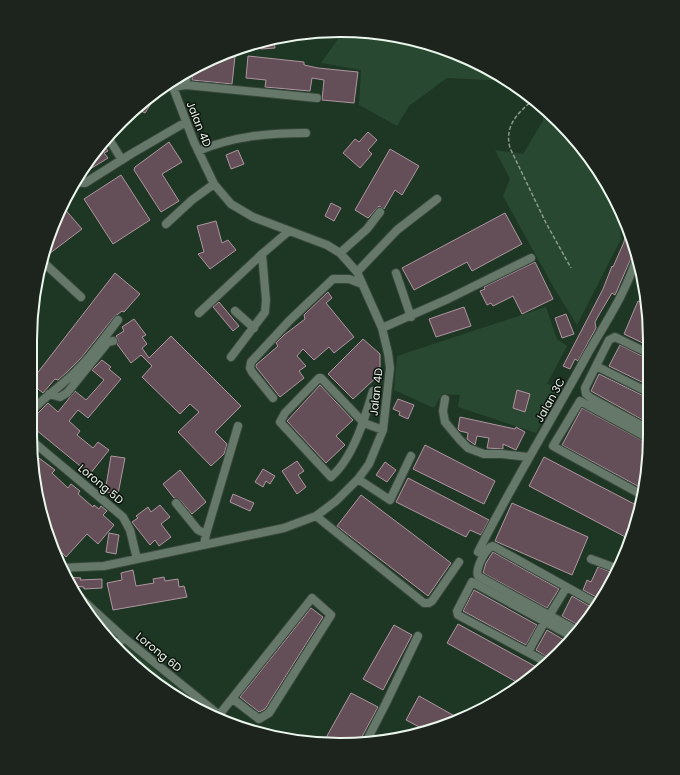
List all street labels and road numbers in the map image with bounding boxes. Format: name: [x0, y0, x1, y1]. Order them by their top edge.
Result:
street label: Jalan 4D: [183, 99, 216, 149]
street label: Jalan 4D: [366, 367, 386, 417]
street label: Jalan 3C: [531, 375, 569, 425]
street label: Lorong 5D: [75, 460, 127, 508]
street label: Lorong 6D: [133, 628, 186, 676]

